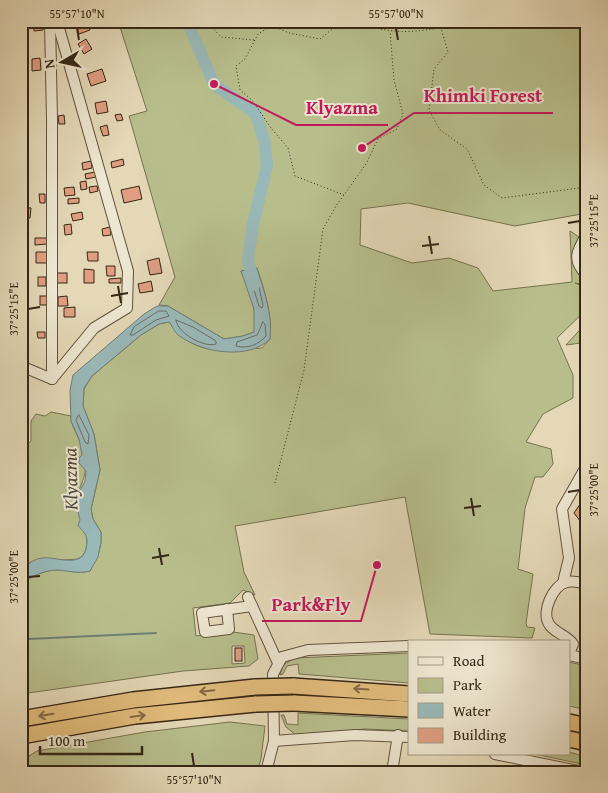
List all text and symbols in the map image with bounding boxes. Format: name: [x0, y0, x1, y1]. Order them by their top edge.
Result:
text: 55°57'10"N: [49, 5, 105, 22]
text: 55°57'00"N: [368, 5, 424, 22]
north arrow: [38, 38, 88, 88]
text: N: [38, 57, 60, 70]
callout: Khimki Forest: [414, 79, 553, 113]
text: Khimki Forest: [424, 81, 543, 109]
callout: Klyazma: [296, 91, 388, 125]
text: Klyazma: [306, 93, 378, 121]
text: 37°25'15"E: [585, 194, 602, 248]
text: 37°25'15"E: [5, 282, 22, 336]
water label: Klyazma: [55, 447, 85, 511]
text: 37°25'00"E: [585, 463, 602, 517]
text: 37°25'00"E: [5, 550, 22, 604]
callout: Park&Fly: [262, 587, 361, 621]
text: Park&Fly: [271, 590, 351, 618]
legend: [408, 640, 570, 756]
text: Road: [453, 650, 484, 671]
text: Park: [453, 674, 482, 695]
one-way arrow: [353, 685, 369, 694]
one-way arrow: [199, 686, 215, 696]
text: Water: [453, 700, 491, 721]
one-way arrow: [38, 711, 54, 721]
one-way arrow: [130, 711, 146, 721]
scale bar: [40, 723, 142, 755]
text: Building: [453, 724, 507, 745]
text: 100 m: [48, 730, 86, 751]
text: 55°57'10"N: [166, 771, 222, 788]

